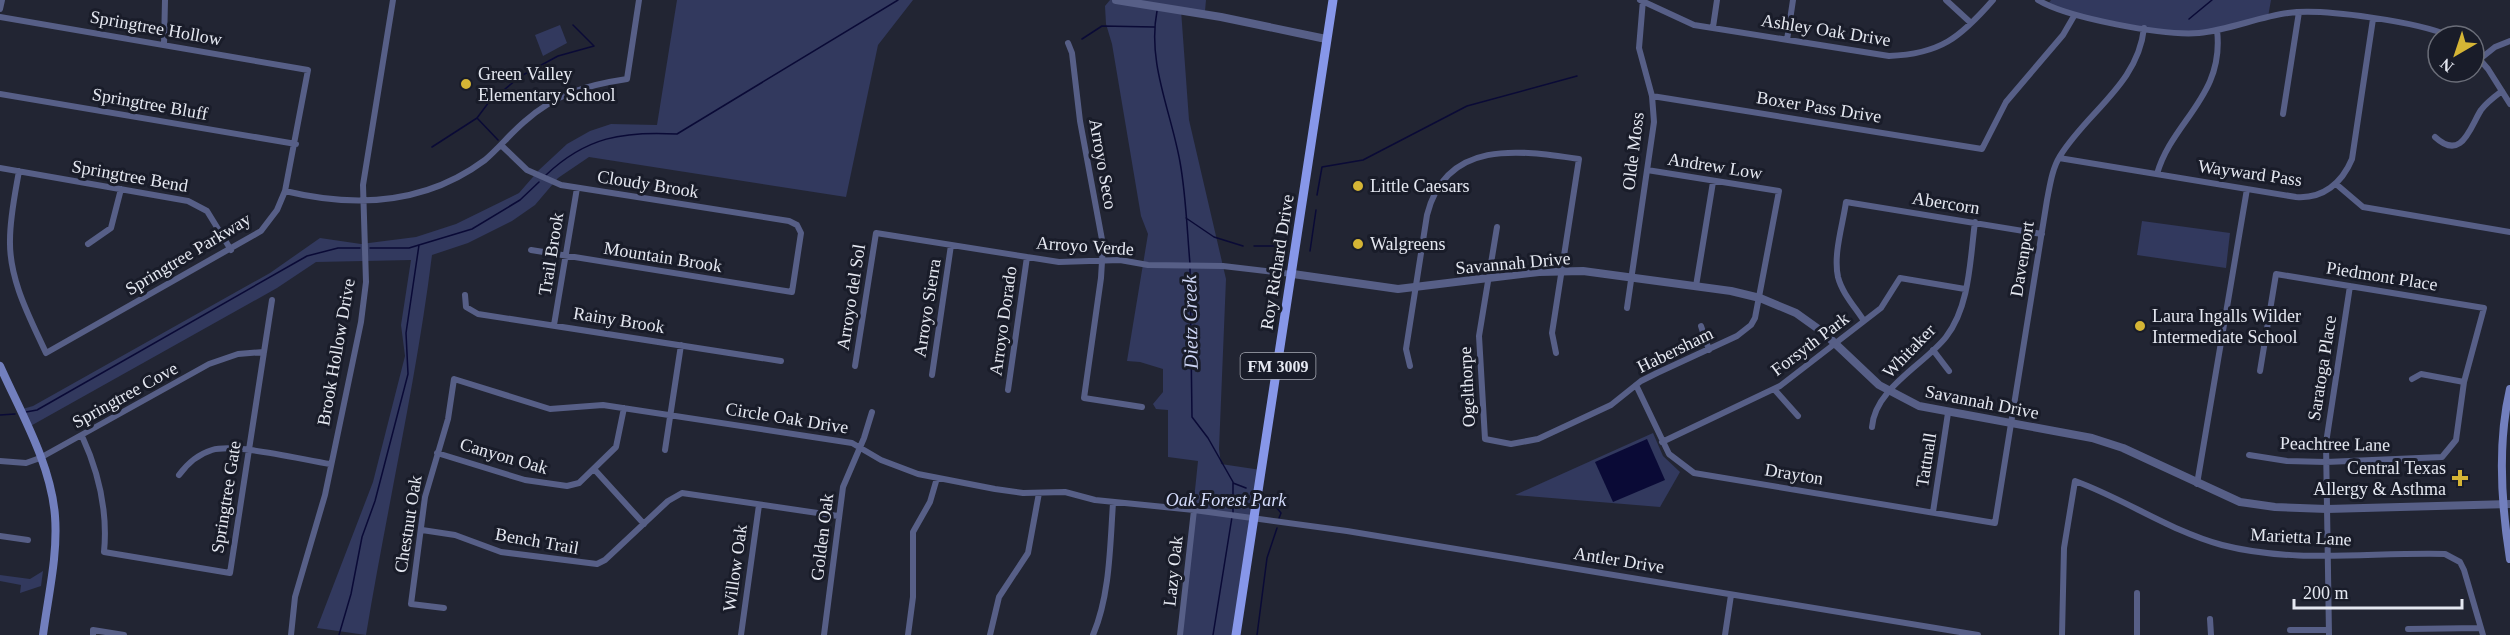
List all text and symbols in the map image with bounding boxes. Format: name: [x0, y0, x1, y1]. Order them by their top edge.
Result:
street label: Springtree Hollow: [89, 7, 223, 49]
street label: Ashley Oak Drive: [1760, 10, 1892, 50]
north arrow: [2426, 24, 2486, 84]
text: N: [2437, 55, 2457, 76]
place label: Green Valley Elementary School: [478, 64, 615, 105]
marker: Green Valley Elementary School: [459, 77, 473, 91]
street label: Springtree Bluff: [91, 84, 209, 124]
street label: Boxer Pass Drive: [1755, 87, 1883, 127]
street label: Olde Moss: [1618, 111, 1648, 191]
street label: Arroyo Seco: [1085, 117, 1121, 211]
street label: Andrew Low: [1666, 149, 1764, 183]
street label: Springtree Bend: [70, 156, 190, 196]
street label: Wayward Pass: [2197, 156, 2303, 190]
street label: Cloudy Brook: [596, 166, 700, 202]
place label: Little Caesars: [1370, 176, 1469, 196]
marker: Little Caesars: [1351, 179, 1365, 193]
street label: Abercorn: [1911, 188, 1981, 218]
street label: Roy Richard Drive: [1256, 193, 1298, 331]
street label: Springtree Parkway: [122, 209, 254, 299]
street label: Trail Brook: [535, 211, 567, 297]
street label: Davenport: [2006, 220, 2038, 298]
street label: Arroyo Verde: [1035, 233, 1135, 259]
place label: Walgreens: [1370, 234, 1446, 254]
marker: Walgreens: [1351, 237, 1365, 251]
street label: Mountain Brook: [602, 238, 724, 276]
street label: Arroyo del Sol: [833, 243, 869, 351]
street label: Savannah Drive: [1455, 248, 1571, 278]
street label: Arroyo Sierra: [909, 257, 945, 359]
street label: Piedmont Place: [2325, 257, 2439, 295]
street label: Arroyo Dorado: [985, 265, 1021, 377]
water label: Dietz Creek: [1178, 274, 1202, 370]
street label: Brook Hollow Drive: [313, 277, 359, 427]
street label: Rainy Brook: [572, 303, 666, 337]
place label: Laura Ingalls Wilder Intermediate School: [2152, 306, 2301, 347]
street label: Forsyth Park: [1767, 308, 1853, 380]
street label: Saratoga Place: [2304, 314, 2340, 422]
marker: Laura Ingalls Wilder Intermediate School: [2133, 319, 2147, 333]
street label: Whitaker: [1879, 320, 1939, 382]
street label: Habersham: [1634, 323, 1716, 377]
street label: Ogelthorpe: [1455, 346, 1479, 428]
road number: FM 3009: [1240, 353, 1316, 379]
street label: Springtree Cove: [69, 358, 181, 432]
street label: Savannah Drive: [1923, 381, 2041, 423]
street label: Circle Oak Drive: [724, 398, 850, 438]
street label: Tattnall: [1912, 431, 1940, 489]
street label: Peachtree Lane: [2280, 433, 2390, 455]
street label: Canyon Oak: [458, 434, 550, 478]
street label: Springtree Gate: [207, 439, 245, 555]
place label: Central Texas Allergy & Asthma: [2313, 458, 2446, 499]
street label: Drayton: [1763, 460, 1825, 488]
marker: Central Texas Allergy & Asthma: [2451, 469, 2469, 487]
street label: Chestnut Oak: [390, 474, 426, 574]
park label: Oak Forest Park: [1166, 490, 1287, 510]
street label: Golden Oak: [807, 492, 837, 582]
street label: Willow Oak: [719, 523, 751, 613]
street label: Bench Trail: [494, 524, 580, 558]
street label: Marietta Lane: [2250, 524, 2352, 550]
street label: Lazy Oak: [1159, 535, 1187, 607]
street label: Antler Drive: [1572, 543, 1666, 577]
scale bar: [2294, 572, 2462, 610]
text: 200 m: [2303, 583, 2349, 603]

